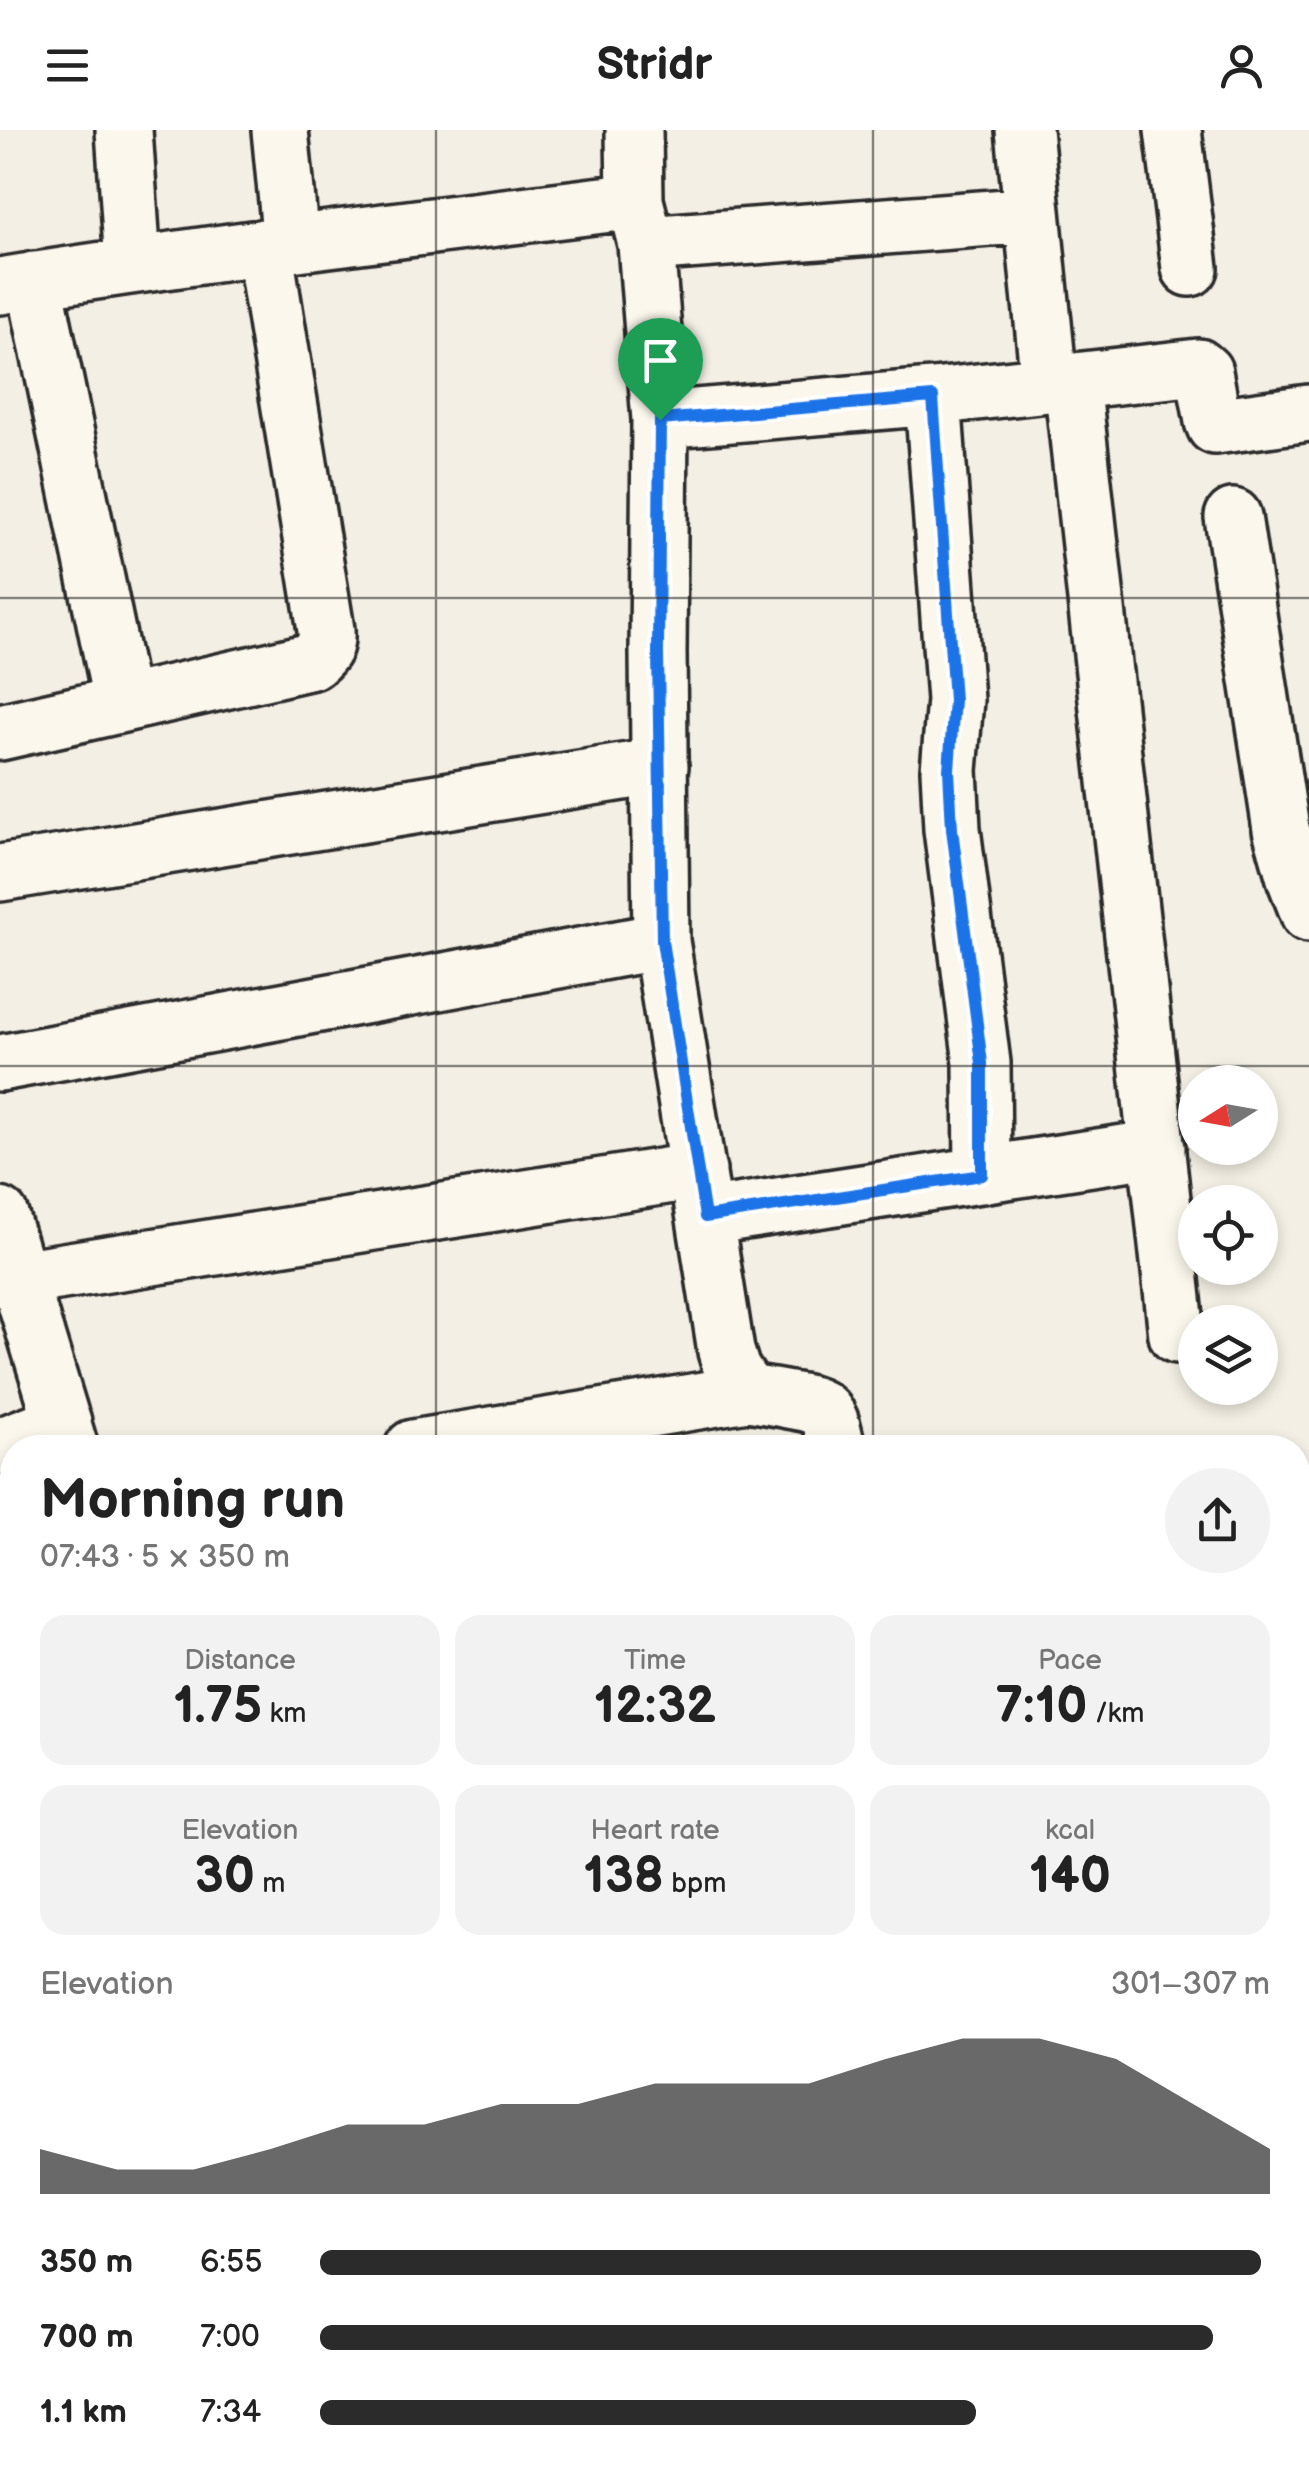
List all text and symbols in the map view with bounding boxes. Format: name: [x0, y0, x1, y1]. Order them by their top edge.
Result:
icon: menu: [40, 38, 95, 93]
text: Stridr: [597, 38, 712, 93]
icon: person: [1214, 38, 1269, 93]
pin: [618, 318, 703, 421]
icon: arrive: [633, 333, 688, 388]
north arrow: [1178, 1065, 1278, 1165]
map controls: [1178, 1065, 1278, 1405]
button: locate: [1178, 1185, 1278, 1285]
button: layers: [1178, 1305, 1278, 1405]
text: Morning run: [40, 1467, 345, 1534]
button: share: [1165, 1468, 1270, 1573]
text: 07:43 · 5 × 350 m: [40, 1538, 290, 1577]
text: Distance: [184, 1644, 296, 1677]
text: Time: [624, 1644, 686, 1677]
text: Pace: [1038, 1644, 1102, 1677]
text: 1.75: [174, 1677, 262, 1737]
text: 12:32: [594, 1677, 716, 1737]
text: 7:10: [996, 1677, 1087, 1737]
text: km: [262, 1697, 306, 1730]
text: /km: [1087, 1697, 1144, 1730]
text: Elevation: [182, 1814, 298, 1847]
text: Heart rate: [590, 1814, 720, 1847]
text: kcal: [1045, 1814, 1095, 1847]
text: 30: [194, 1847, 255, 1907]
text: 138: [583, 1847, 664, 1907]
text: 140: [1029, 1847, 1111, 1907]
text: m: [255, 1867, 286, 1900]
text: bpm: [664, 1867, 727, 1900]
text: Elevation: [40, 1965, 173, 2004]
text: 301–307 m: [1111, 1965, 1270, 2004]
text: 350 m: [40, 2243, 133, 2282]
text: 6:55: [200, 2243, 263, 2282]
text: 700 m: [40, 2318, 133, 2357]
text: 7:00: [200, 2318, 260, 2357]
text: 1.1 km: [40, 2393, 127, 2432]
text: 7:34: [200, 2393, 261, 2432]

